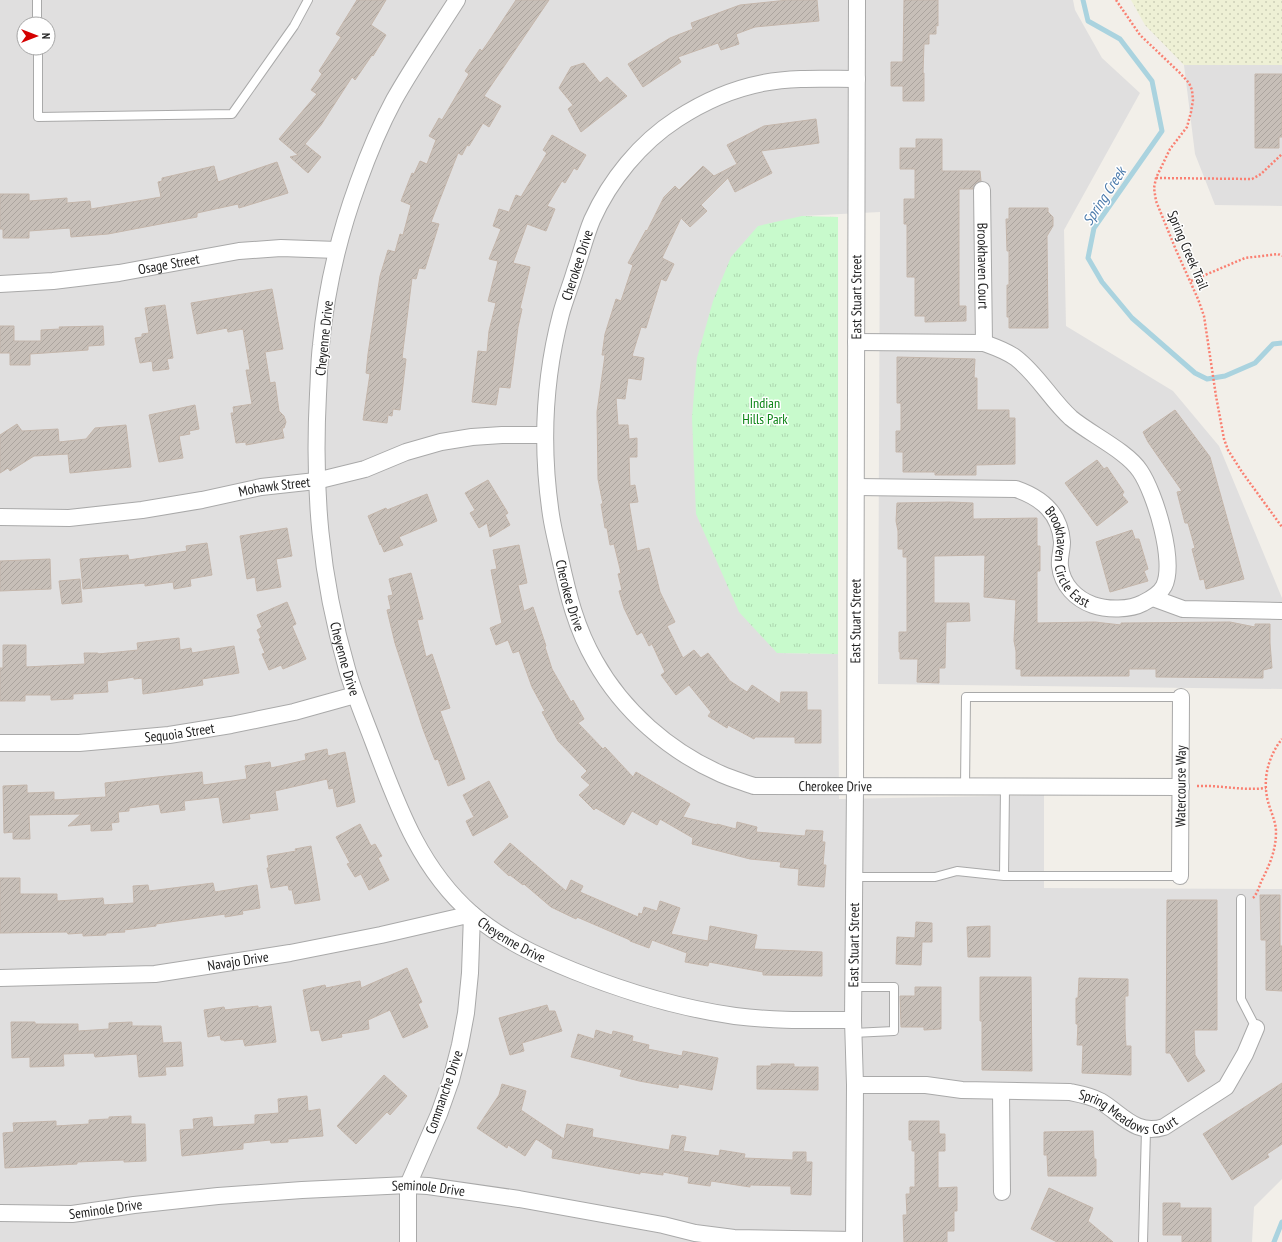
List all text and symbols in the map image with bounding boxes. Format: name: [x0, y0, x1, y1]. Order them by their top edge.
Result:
north arrow: [16, 16, 56, 56]
text: N: [39, 33, 53, 39]
water label: Spring Creek: [1078, 162, 1131, 229]
street label: Spring Creek Trail: [1163, 208, 1213, 293]
street label: Brookhaven Court: [973, 223, 993, 309]
street label: Cherokee Drive: [557, 227, 597, 303]
street label: Osage Street: [137, 249, 201, 278]
street label: East Stuart Street: [847, 254, 865, 339]
street label: Cheyenne Drive: [311, 299, 337, 377]
park label: Indian Hills Park: [742, 394, 788, 428]
street label: Mohawk Street: [237, 473, 311, 501]
street label: Brookhaven Circle East: [1041, 502, 1093, 611]
street label: Cherokee Drive: [552, 558, 589, 634]
street label: East Stuart Street: [846, 578, 865, 663]
street label: Cheyenne Drive: [326, 620, 364, 698]
street label: Sequoia Street: [144, 719, 216, 746]
street label: Watercourse Way: [1171, 744, 1190, 827]
street label: Cherokee Drive: [798, 777, 872, 795]
street label: East Stuart Street: [844, 902, 863, 988]
street label: Cheyenne Drive: [474, 913, 549, 967]
street label: Navajo Drive: [206, 947, 270, 975]
street label: Commanche Drive: [421, 1048, 467, 1136]
street label: Spring Meadows Court: [1077, 1085, 1181, 1138]
street label: Seminole Drive: [391, 1176, 466, 1200]
street label: Seminole Drive: [68, 1195, 143, 1223]

